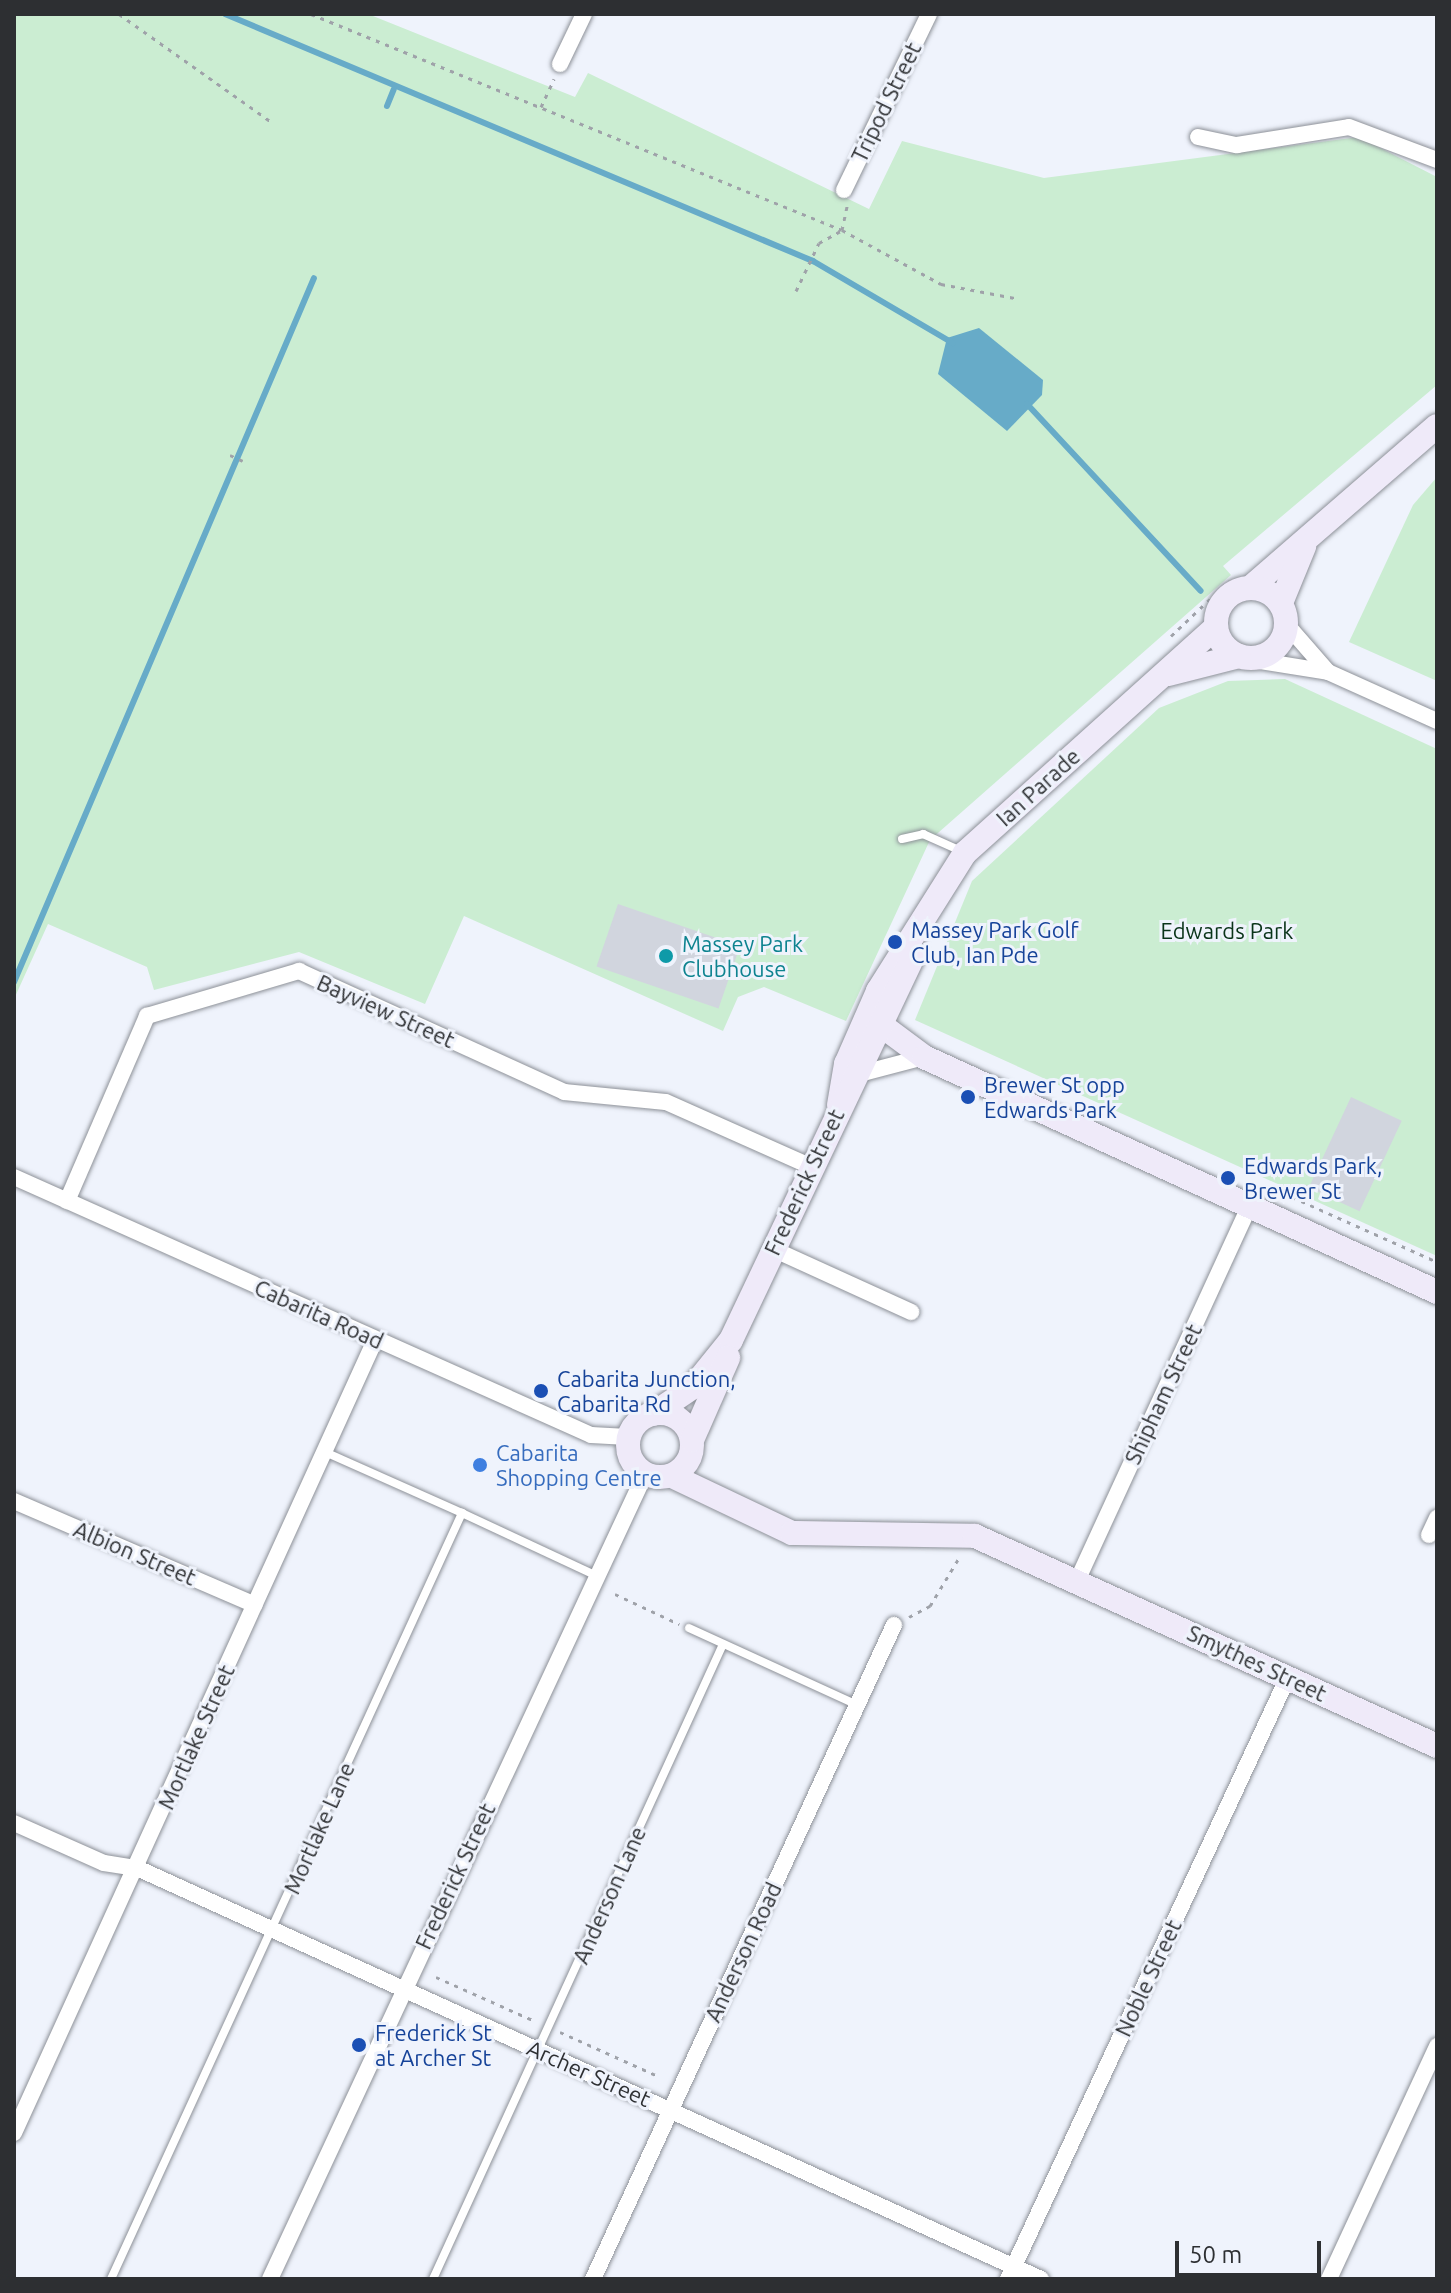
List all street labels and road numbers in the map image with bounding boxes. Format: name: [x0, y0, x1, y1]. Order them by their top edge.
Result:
street label: Tripod Street: [846, 38, 926, 166]
street label: Ian Parade: [991, 743, 1085, 831]
street label: Bayview Street: [313, 969, 459, 1053]
street label: Frederick Street: [759, 1105, 849, 1259]
street label: Cabarita Road: [250, 1274, 388, 1354]
street label: Shipham Street: [1119, 1320, 1207, 1468]
street label: Albion Street: [70, 1515, 200, 1591]
street label: Smythes Street: [1183, 1619, 1331, 1707]
street label: Mortlake Street: [152, 1661, 240, 1813]
street label: Mortlake Lane: [278, 1758, 360, 1898]
street label: Frederick Street: [410, 1799, 500, 1953]
street label: Anderson Lane: [567, 1822, 651, 1968]
street label: Anderson Road: [699, 1878, 787, 2026]
street label: Noble Street: [1109, 1915, 1187, 2041]
street label: Archer Street: [523, 2034, 655, 2112]

